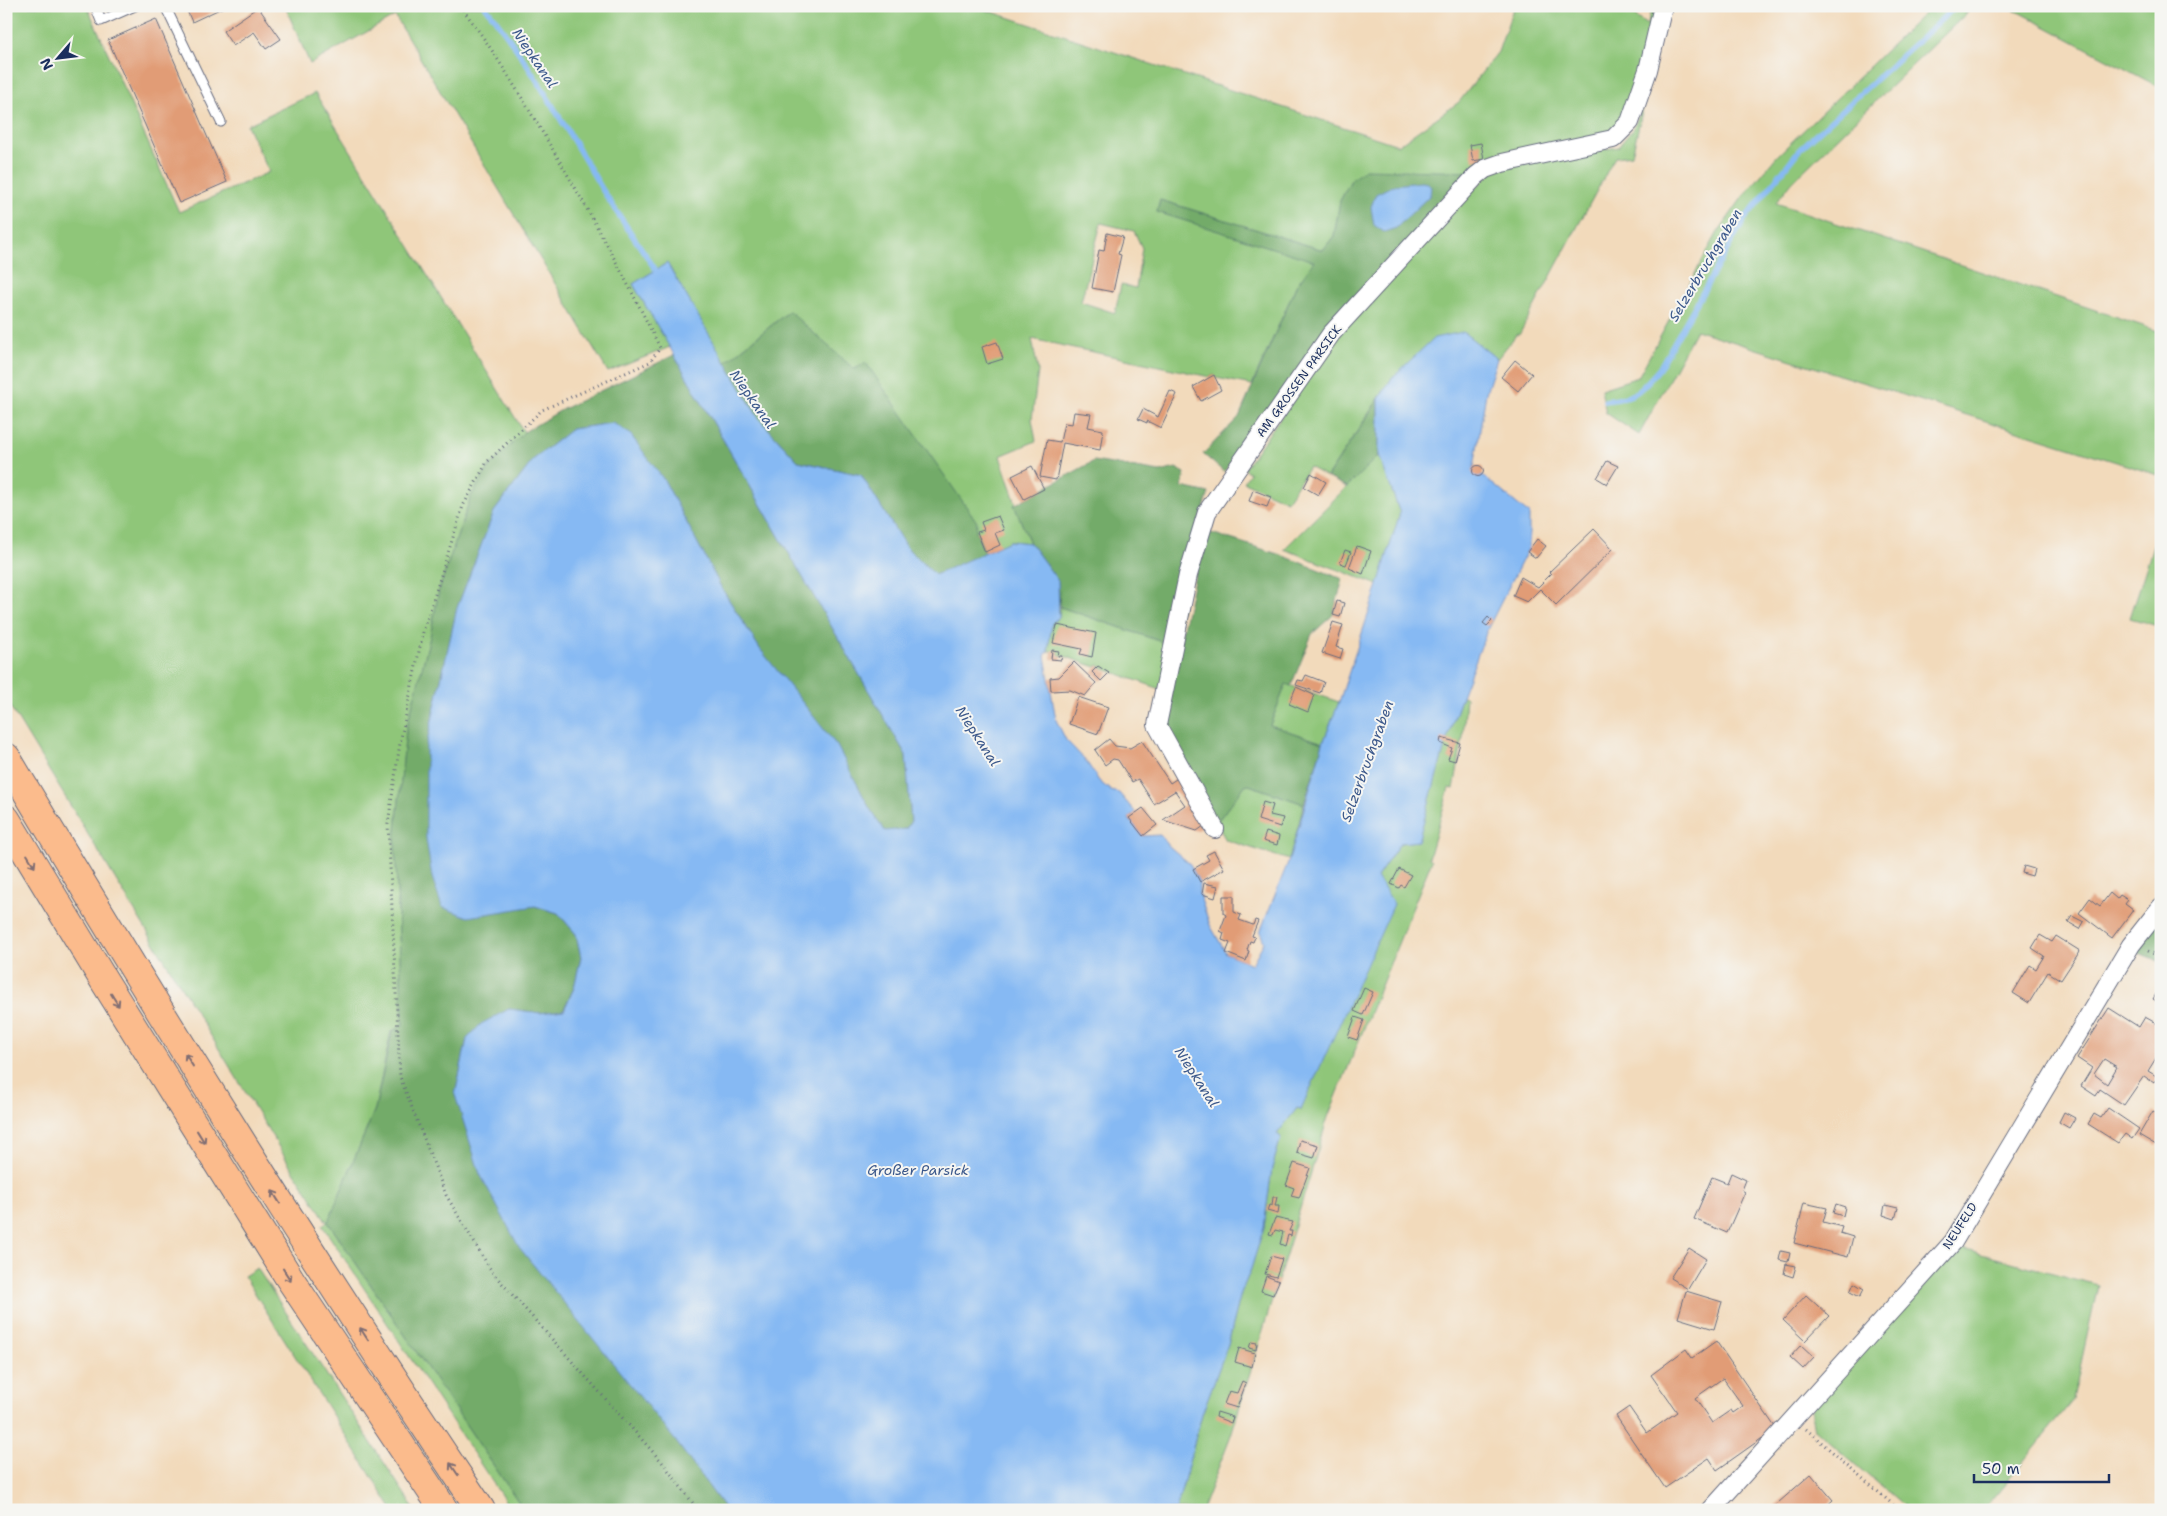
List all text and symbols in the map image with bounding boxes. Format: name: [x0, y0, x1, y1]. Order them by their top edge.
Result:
water label: Niepkanal: [508, 25, 562, 91]
north arrow: [32, 32, 82, 82]
text: N: [36, 55, 57, 73]
water label: Selzerbruchgraben: [1664, 206, 1746, 324]
street label: AM GROSSEN PARSICK: [1253, 321, 1345, 440]
water label: Niepkanal: [726, 366, 780, 432]
water label: Selzerbruchgraben: [1337, 698, 1397, 824]
water label: Niepkanal: [952, 702, 1004, 770]
one-way arrow: [26, 853, 36, 867]
one-way arrow: [111, 992, 121, 1006]
water label: Niepkanal: [1171, 1043, 1223, 1111]
one-way arrow: [184, 1053, 194, 1067]
one-way arrow: [197, 1130, 207, 1144]
water label: Großer Parsick: [867, 1161, 969, 1179]
one-way arrow: [271, 1191, 281, 1205]
street label: NEUFELD: [1939, 1200, 1981, 1252]
one-way arrow: [283, 1268, 293, 1282]
one-way arrow: [359, 1327, 369, 1341]
scale bar: [1974, 1451, 2110, 1483]
text: 50 m: [1982, 1459, 2020, 1479]
one-way arrow: [449, 1463, 459, 1477]

